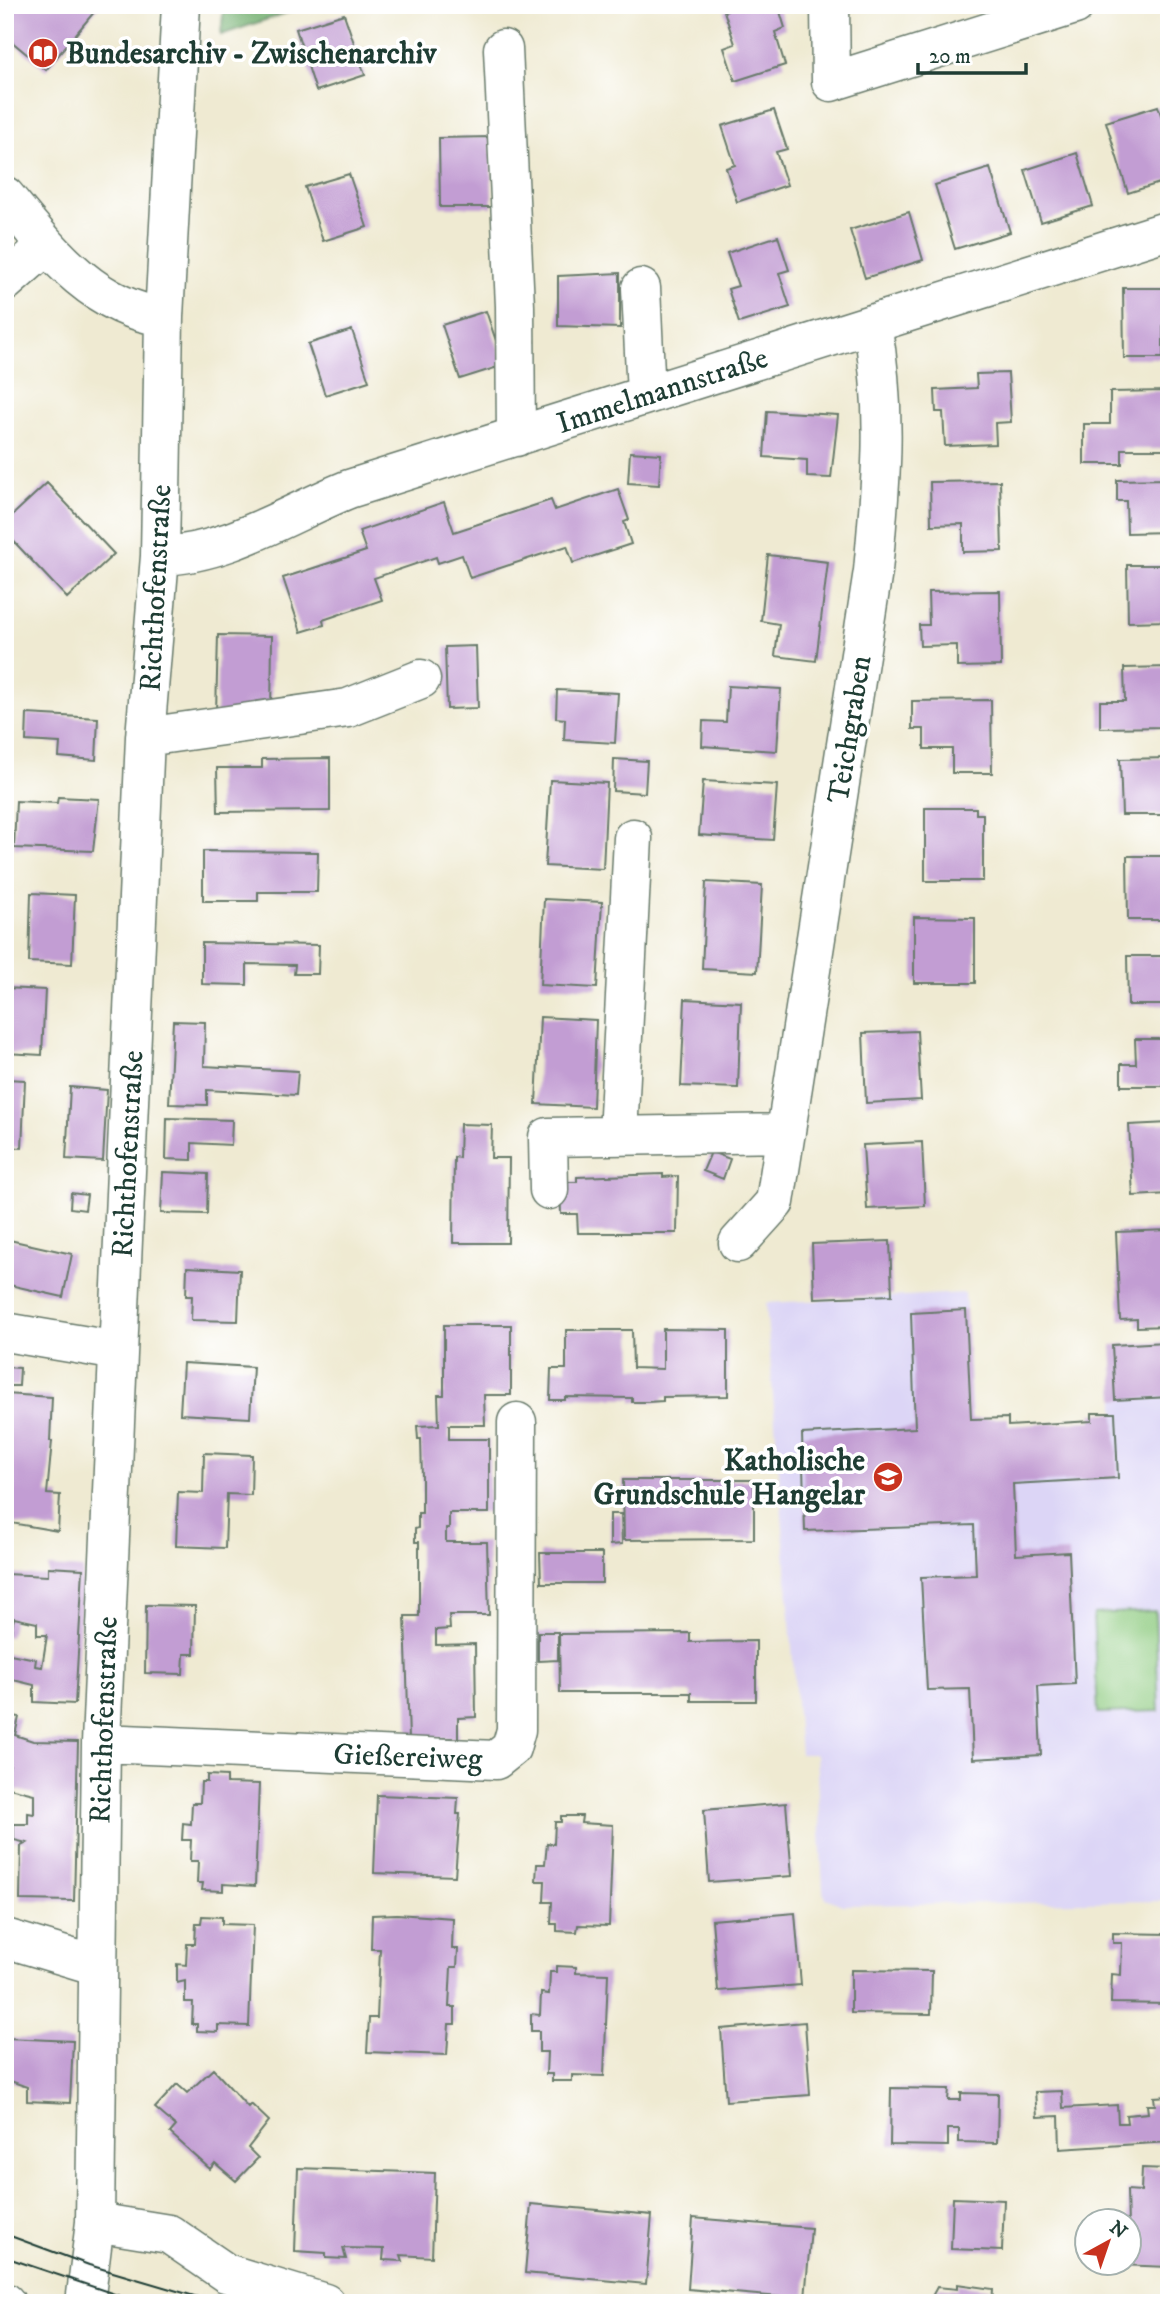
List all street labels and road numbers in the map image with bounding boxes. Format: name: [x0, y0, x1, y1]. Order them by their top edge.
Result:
street label: Immelmannstraße: [552, 340, 773, 443]
street label: Richthofenstraße: [133, 483, 180, 693]
street label: Teichgraben: [821, 652, 880, 806]
street label: Richthofenstraße: [105, 1049, 152, 1259]
street label: Richthofenstraße: [82, 1616, 127, 1824]
street label: Gießereiweg: [333, 1736, 484, 1779]

